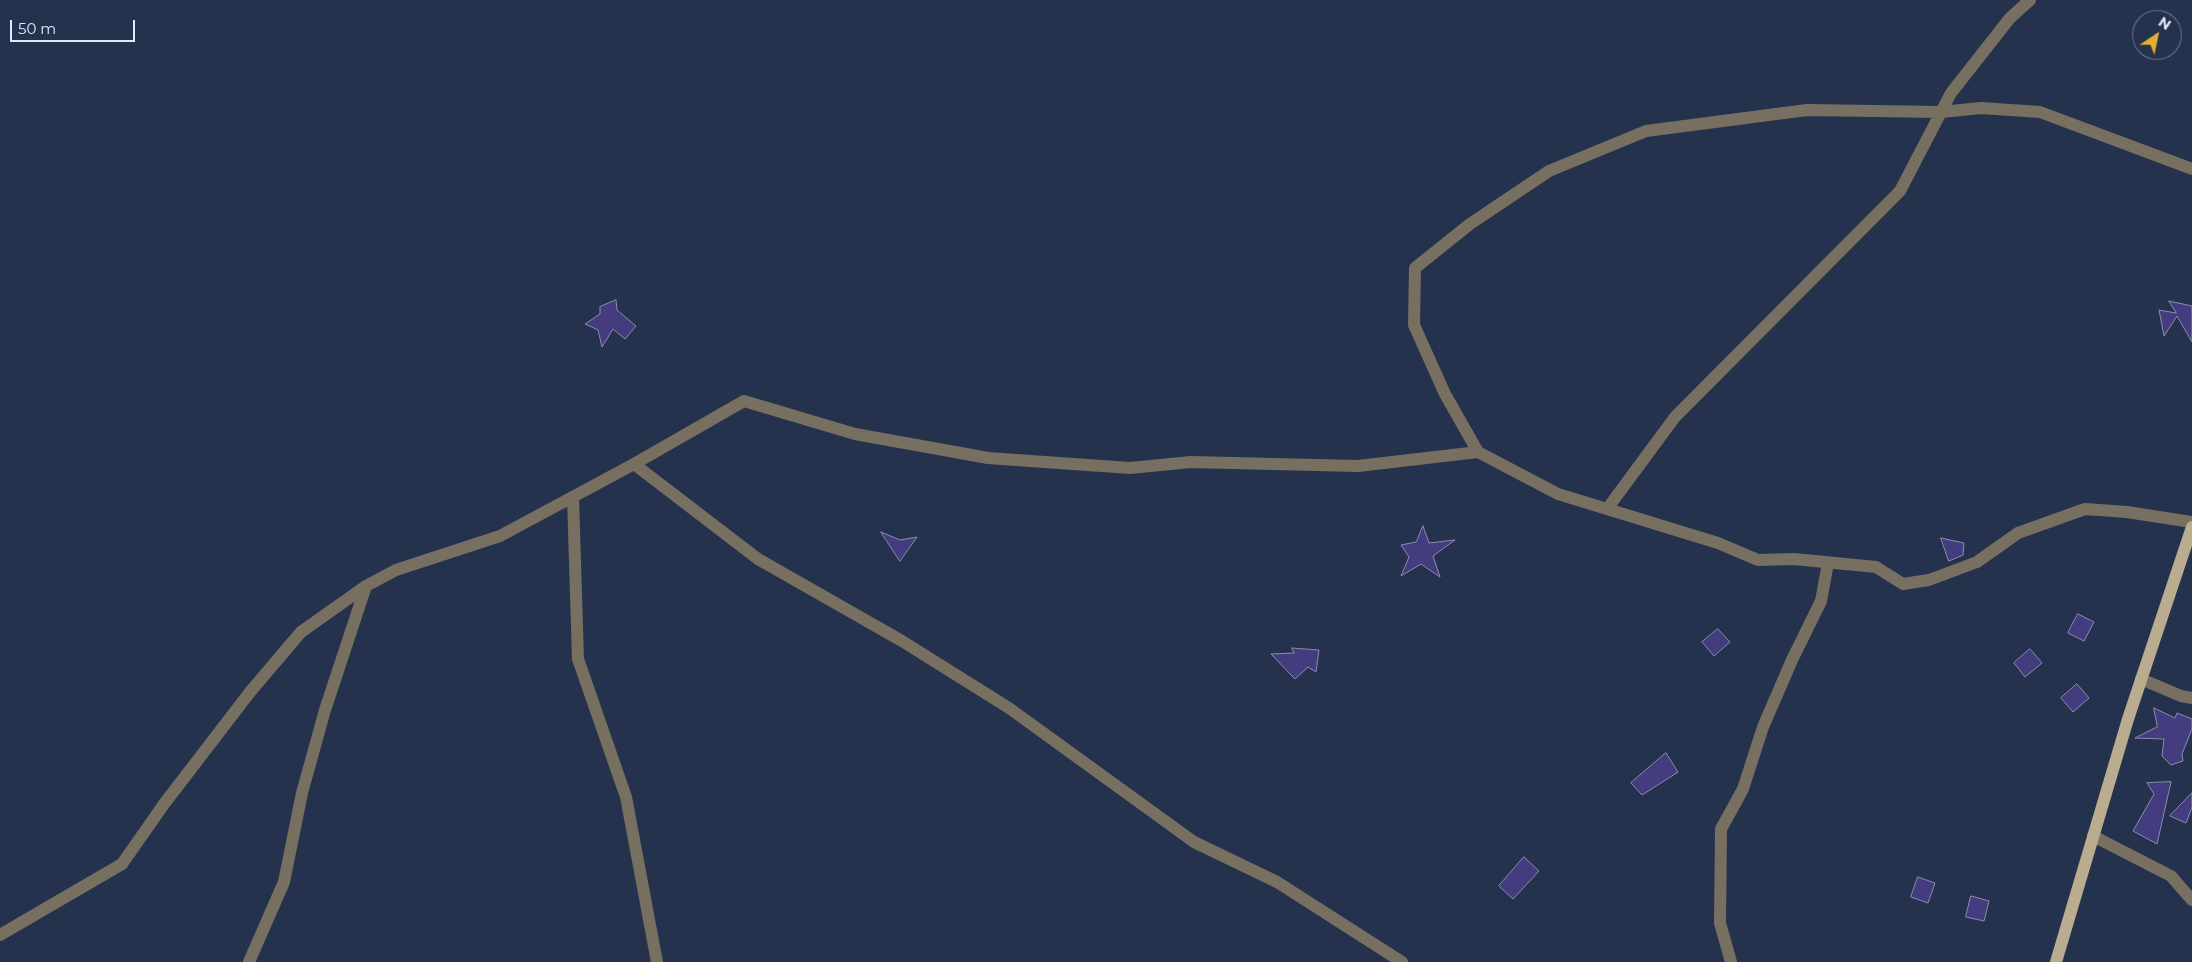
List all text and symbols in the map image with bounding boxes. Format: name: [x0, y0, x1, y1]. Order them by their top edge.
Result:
scale bar: [12, 10, 138, 42]
north arrow: [2132, 10, 2182, 60]
text: N: [2155, 13, 2175, 34]
text: 50 m: [18, 19, 56, 38]

